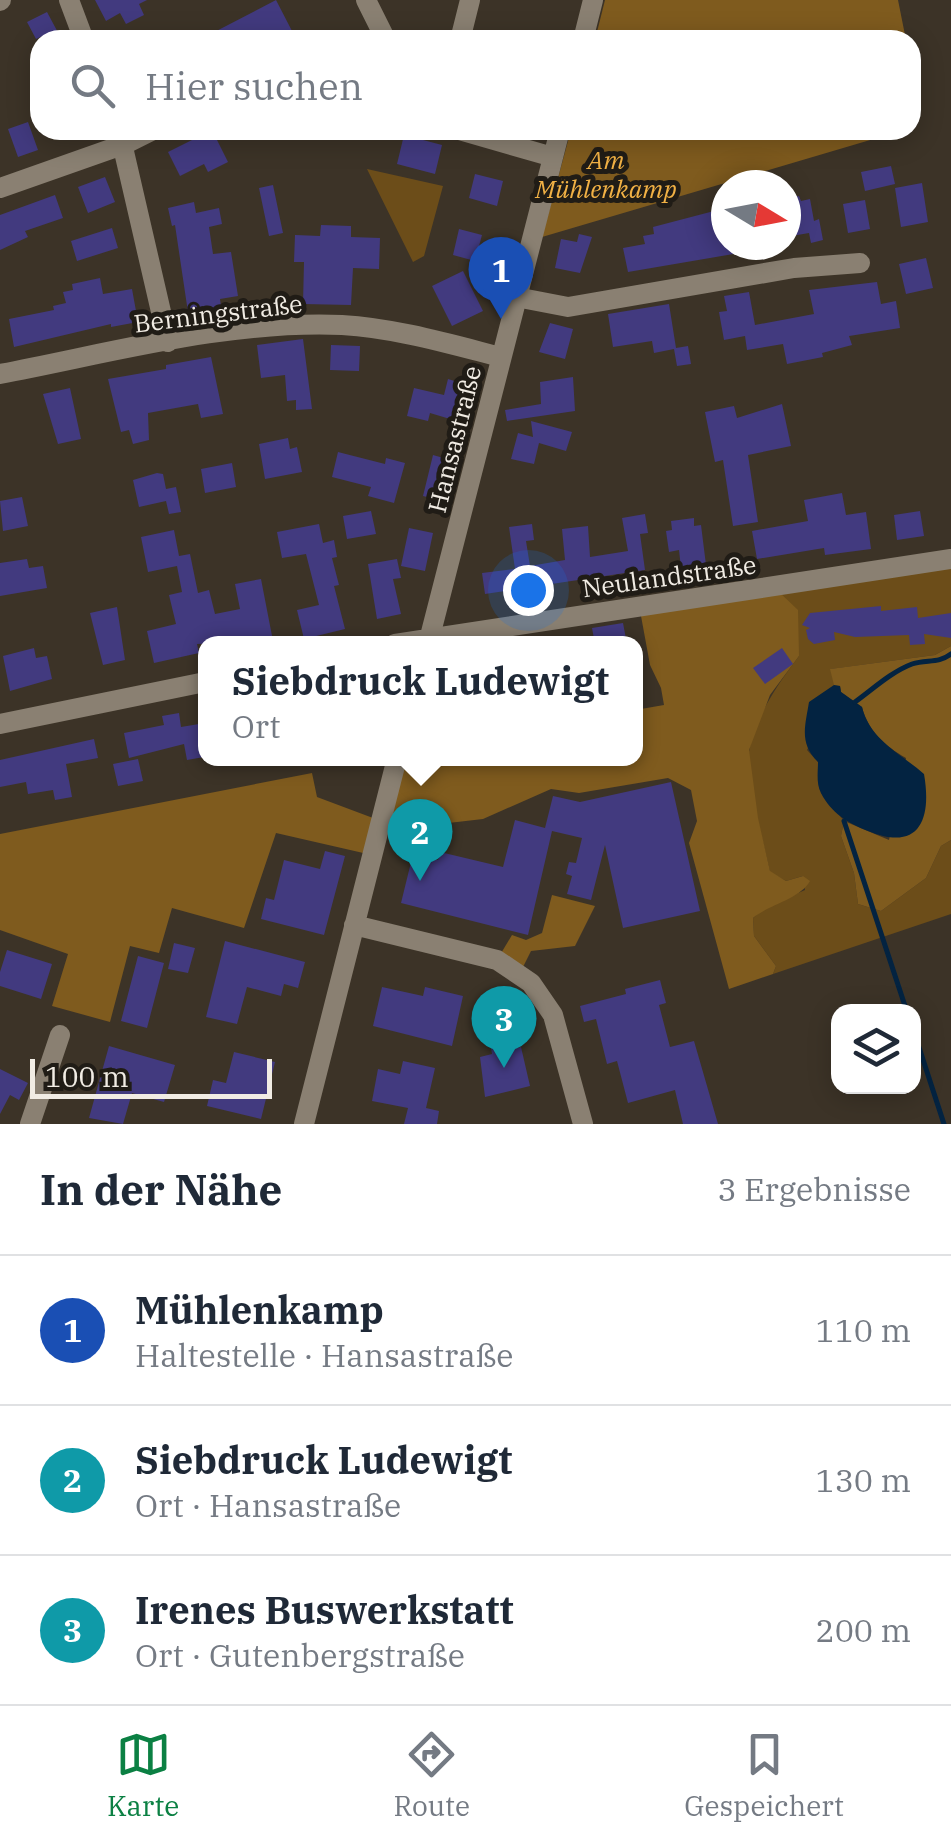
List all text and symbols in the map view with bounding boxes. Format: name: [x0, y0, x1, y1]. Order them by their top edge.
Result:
search box: [30, 30, 921, 140]
icon: search: [65, 58, 120, 113]
text: Hier suchen: [145, 61, 363, 110]
park label: Am Mühlenkamp: [534, 143, 677, 205]
north arrow: [711, 170, 801, 260]
pin: 1: [468, 236, 534, 319]
street label: Berningstraße: [132, 286, 304, 340]
street label: Hansastraße: [420, 362, 488, 516]
street label: Neulandstraße: [580, 547, 758, 605]
your location: [503, 565, 554, 616]
popup: [198, 636, 643, 766]
text: Siebdruck Ludewigt: [232, 656, 609, 705]
text: Ort: [232, 705, 281, 747]
pin: 2: [388, 798, 452, 881]
pin: 3: [472, 986, 536, 1068]
map controls: [831, 1004, 921, 1094]
button: layers: [831, 1004, 921, 1094]
scale bar: [30, 1054, 272, 1098]
text: 100 m: [45, 1058, 129, 1095]
text: In der Nähe: [40, 1162, 282, 1217]
text: 3 Ergebnisse: [717, 1168, 911, 1210]
text: Mühlenkamp: [135, 1285, 384, 1334]
text: 1: [63, 1309, 82, 1351]
text: 110 m: [815, 1309, 911, 1351]
text: Haltestelle · Hansastraße: [135, 1334, 513, 1376]
text: Siebdruck Ludewigt: [135, 1435, 512, 1484]
text: 2: [63, 1459, 82, 1501]
text: 130 m: [815, 1459, 911, 1501]
text: Ort · Hansastraße: [135, 1484, 401, 1526]
text: Irenes Buswerkstatt: [135, 1585, 514, 1634]
text: 3: [63, 1609, 82, 1651]
text: 200 m: [815, 1609, 911, 1651]
text: Ort · Gutenbergstraße: [135, 1634, 465, 1676]
tab: Karte: [107, 1727, 179, 1824]
tab: Route: [394, 1727, 470, 1824]
tab: Gespeichert: [684, 1727, 844, 1824]

